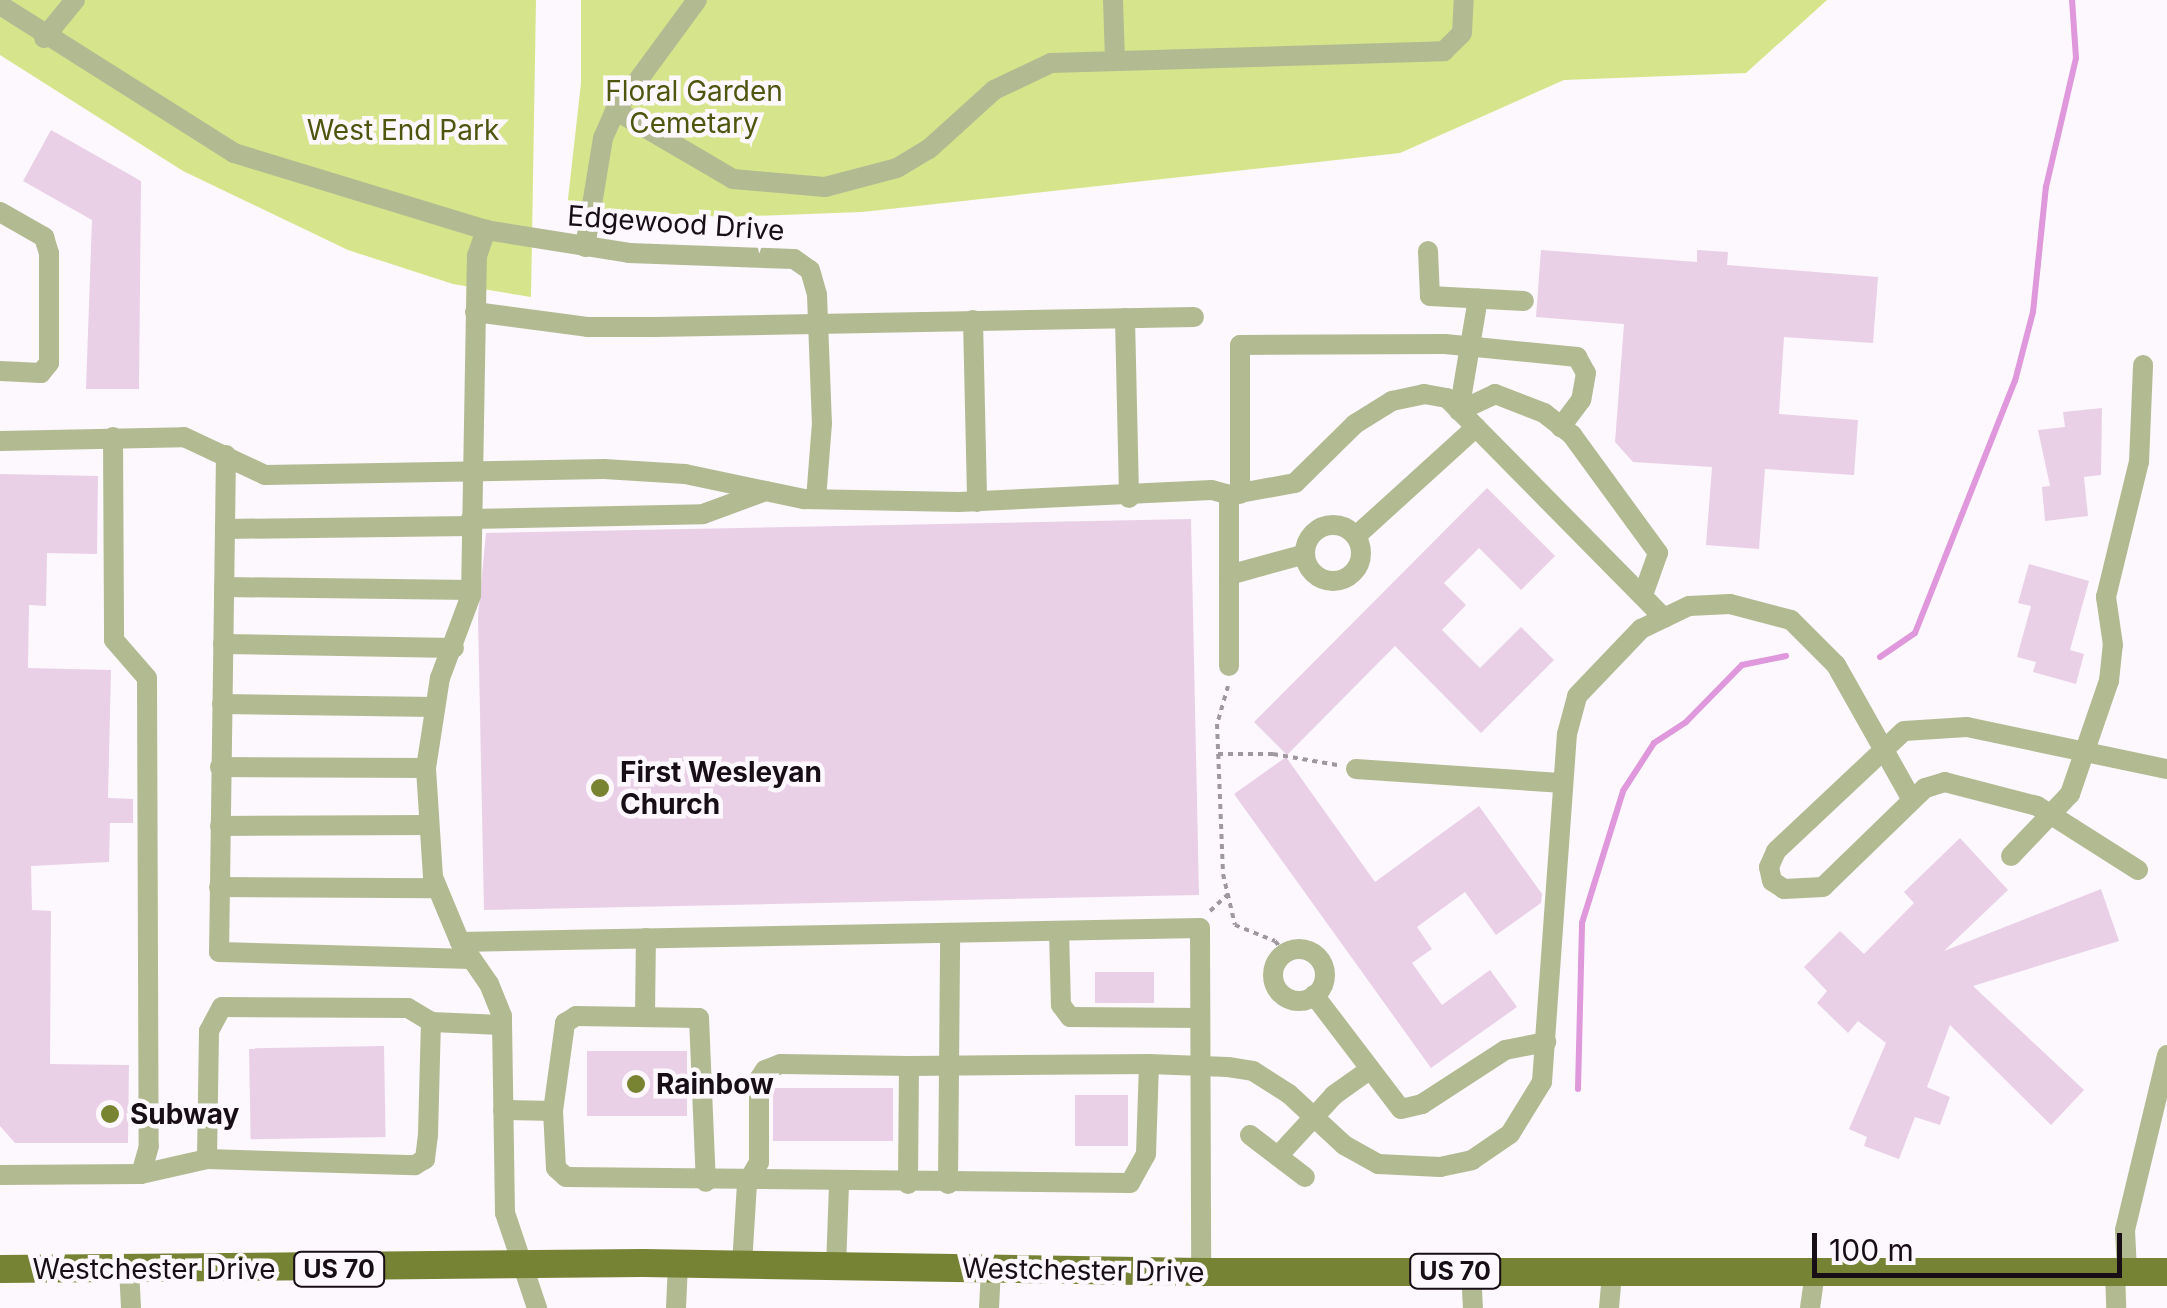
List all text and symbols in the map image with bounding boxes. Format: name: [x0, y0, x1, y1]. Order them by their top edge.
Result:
park label: Floral Garden Cemetary: [605, 74, 783, 140]
park label: West End Park: [307, 113, 499, 147]
street label: Edgewood Drive: [566, 199, 786, 247]
place label: First Wesleyan Church: [620, 755, 822, 821]
marker: First Wesleyan Church: [589, 777, 611, 799]
place label: Rainbow: [656, 1067, 774, 1101]
marker: Rainbow: [625, 1073, 647, 1095]
place label: Subway: [130, 1097, 239, 1131]
marker: Subway: [99, 1103, 121, 1125]
scale bar: [1817, 1213, 2127, 1275]
text: 100 m: [1829, 1232, 1914, 1268]
road number: US 70: [292, 1249, 386, 1289]
street label: Westchester Drive: [961, 1251, 1205, 1289]
road number: US 70: [1408, 1251, 1502, 1291]
street label: Westchester Drive: [33, 1252, 275, 1286]

